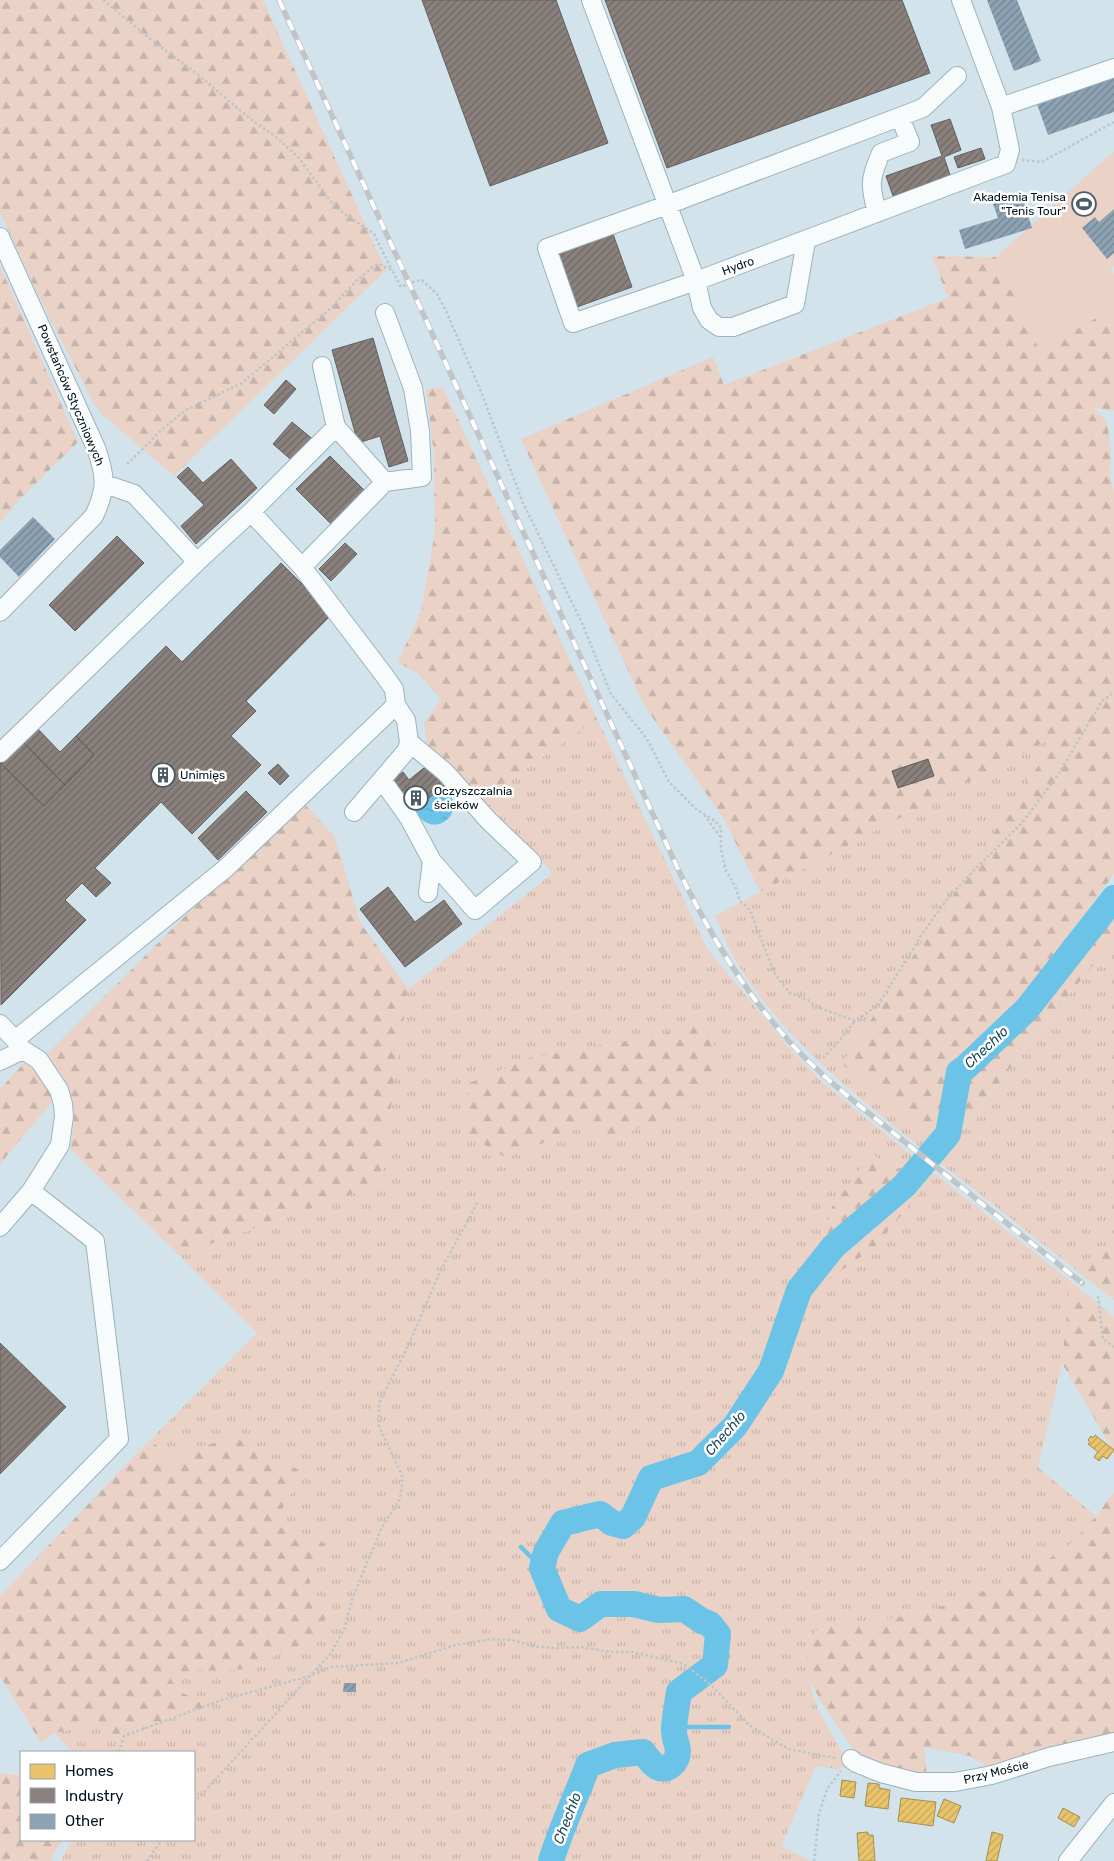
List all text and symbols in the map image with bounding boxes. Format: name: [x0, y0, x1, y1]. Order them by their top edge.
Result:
place label: Akademia Tenisa "Tenis Tour": [973, 190, 1066, 218]
sports icon: Akademia Tenisa "Tenis Tour": [1071, 191, 1097, 217]
street label: Hydro: [720, 254, 756, 278]
street label: Powstańców Styczniowych: [35, 322, 107, 468]
building icon: Unimięs: [150, 762, 176, 788]
place label: Unimięs: [180, 768, 225, 782]
place label: Oczyszczalnia ścieków: [434, 784, 513, 812]
building icon: Oczyszczalnia ścieków: [403, 785, 429, 811]
water label: Chechło: [961, 1023, 1012, 1072]
water label: Chechło: [701, 1407, 749, 1459]
legend: [20, 1751, 195, 1841]
street label: Przy Moście: [962, 1757, 1030, 1787]
text: Homes: [65, 1762, 114, 1780]
text: Industry: [65, 1787, 124, 1805]
water label: Chechło: [550, 1790, 585, 1846]
text: Other: [65, 1812, 105, 1830]

